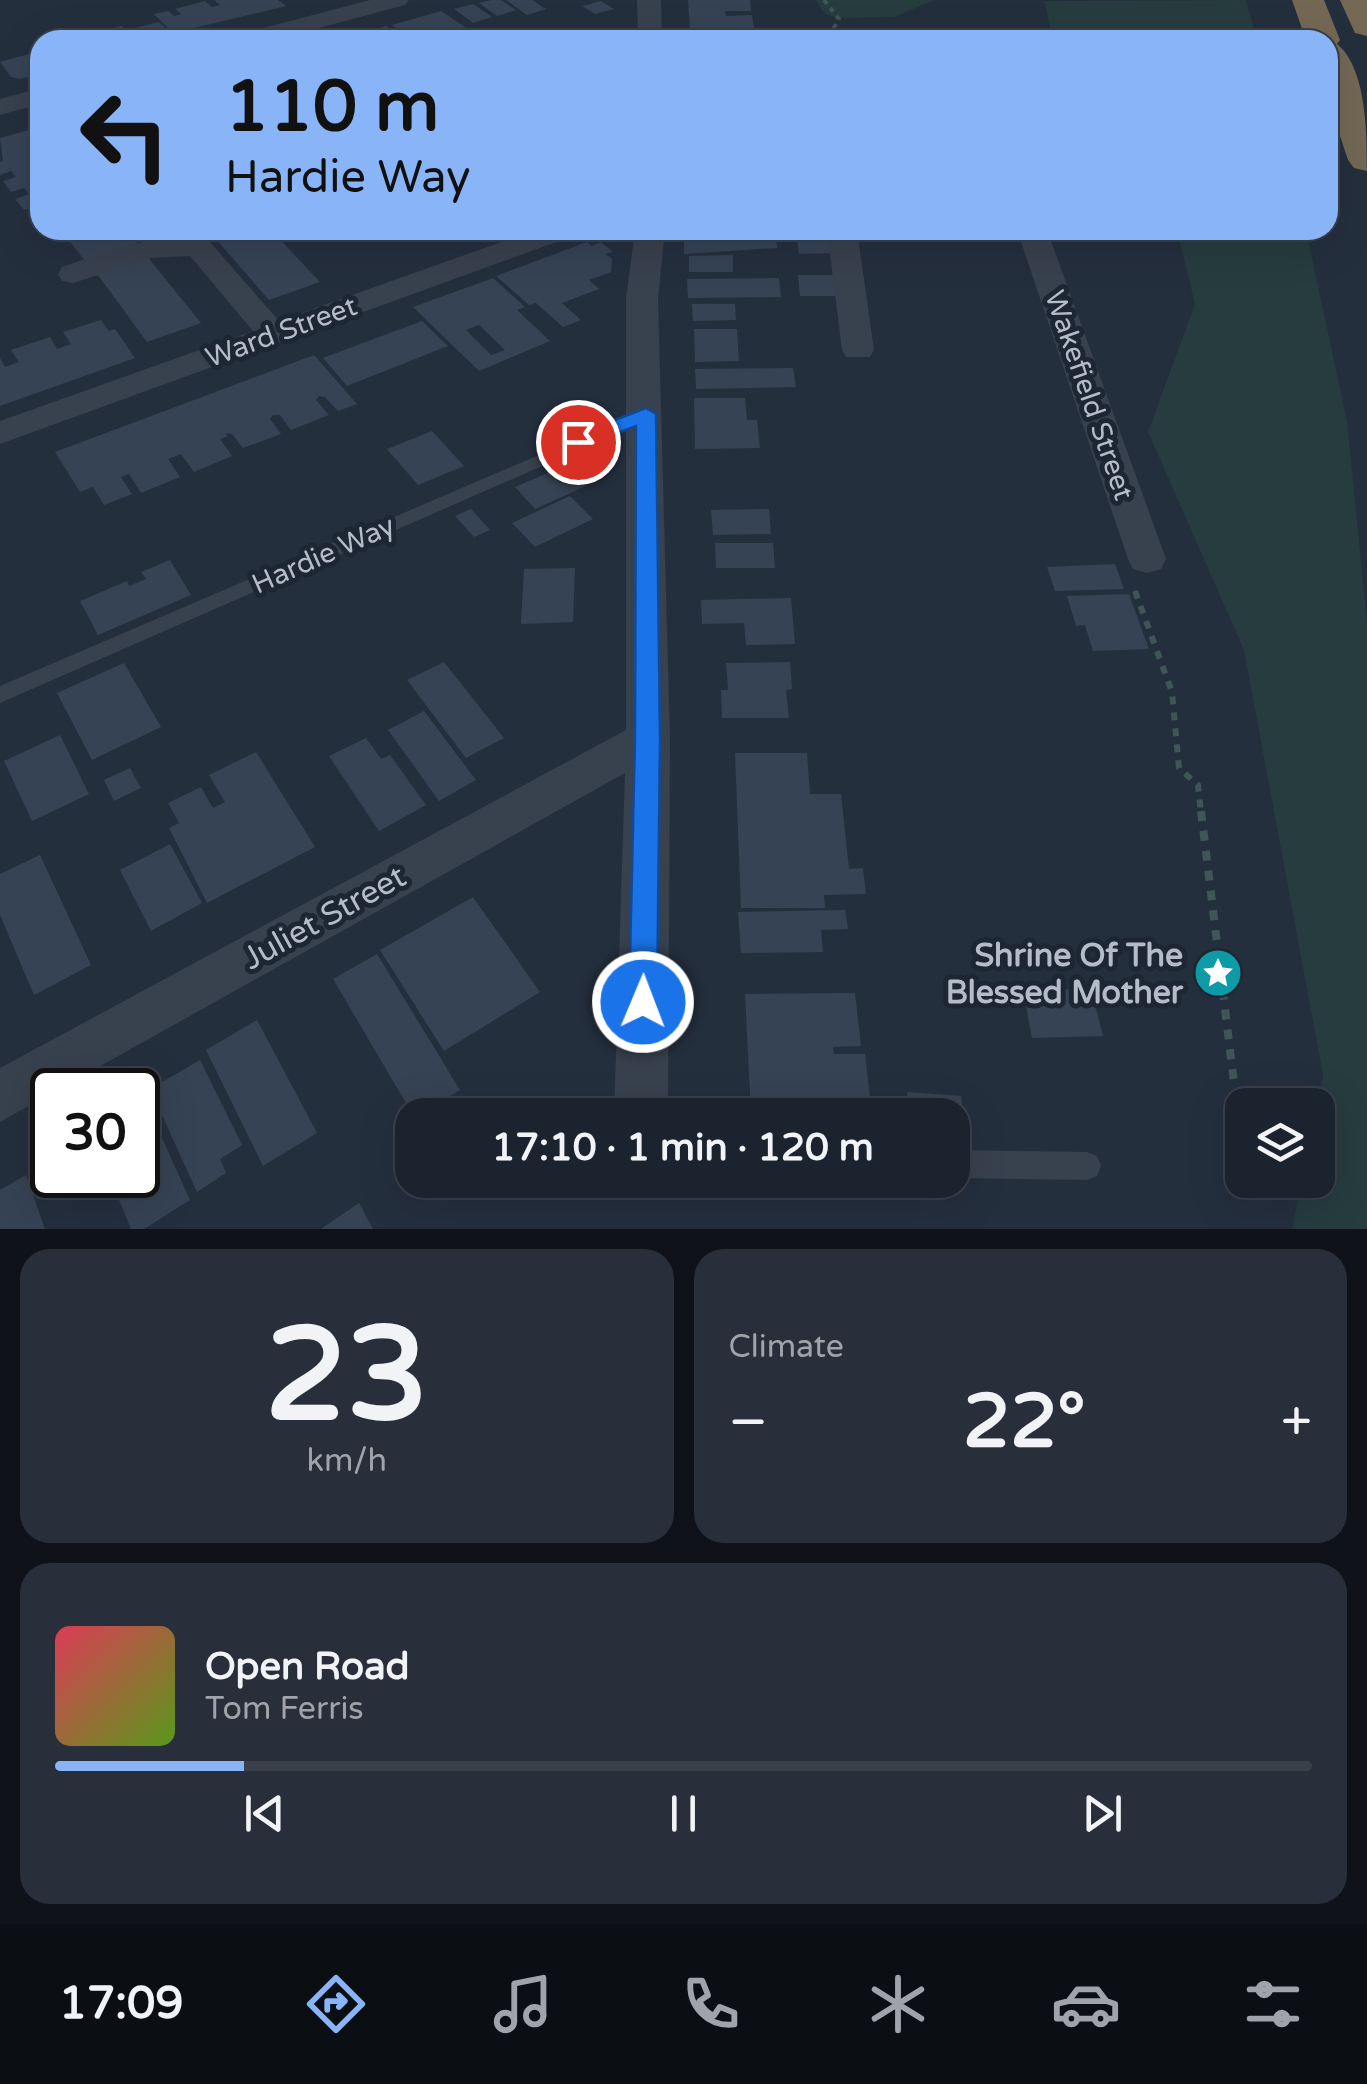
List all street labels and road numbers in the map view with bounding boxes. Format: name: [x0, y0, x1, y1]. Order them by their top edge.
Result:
street label: Wakefield Street: [1037, 286, 1141, 505]
street label: Ward Street: [201, 289, 362, 375]
street label: Hardie Way: [247, 508, 400, 601]
street label: Juliet Street: [236, 858, 413, 978]

